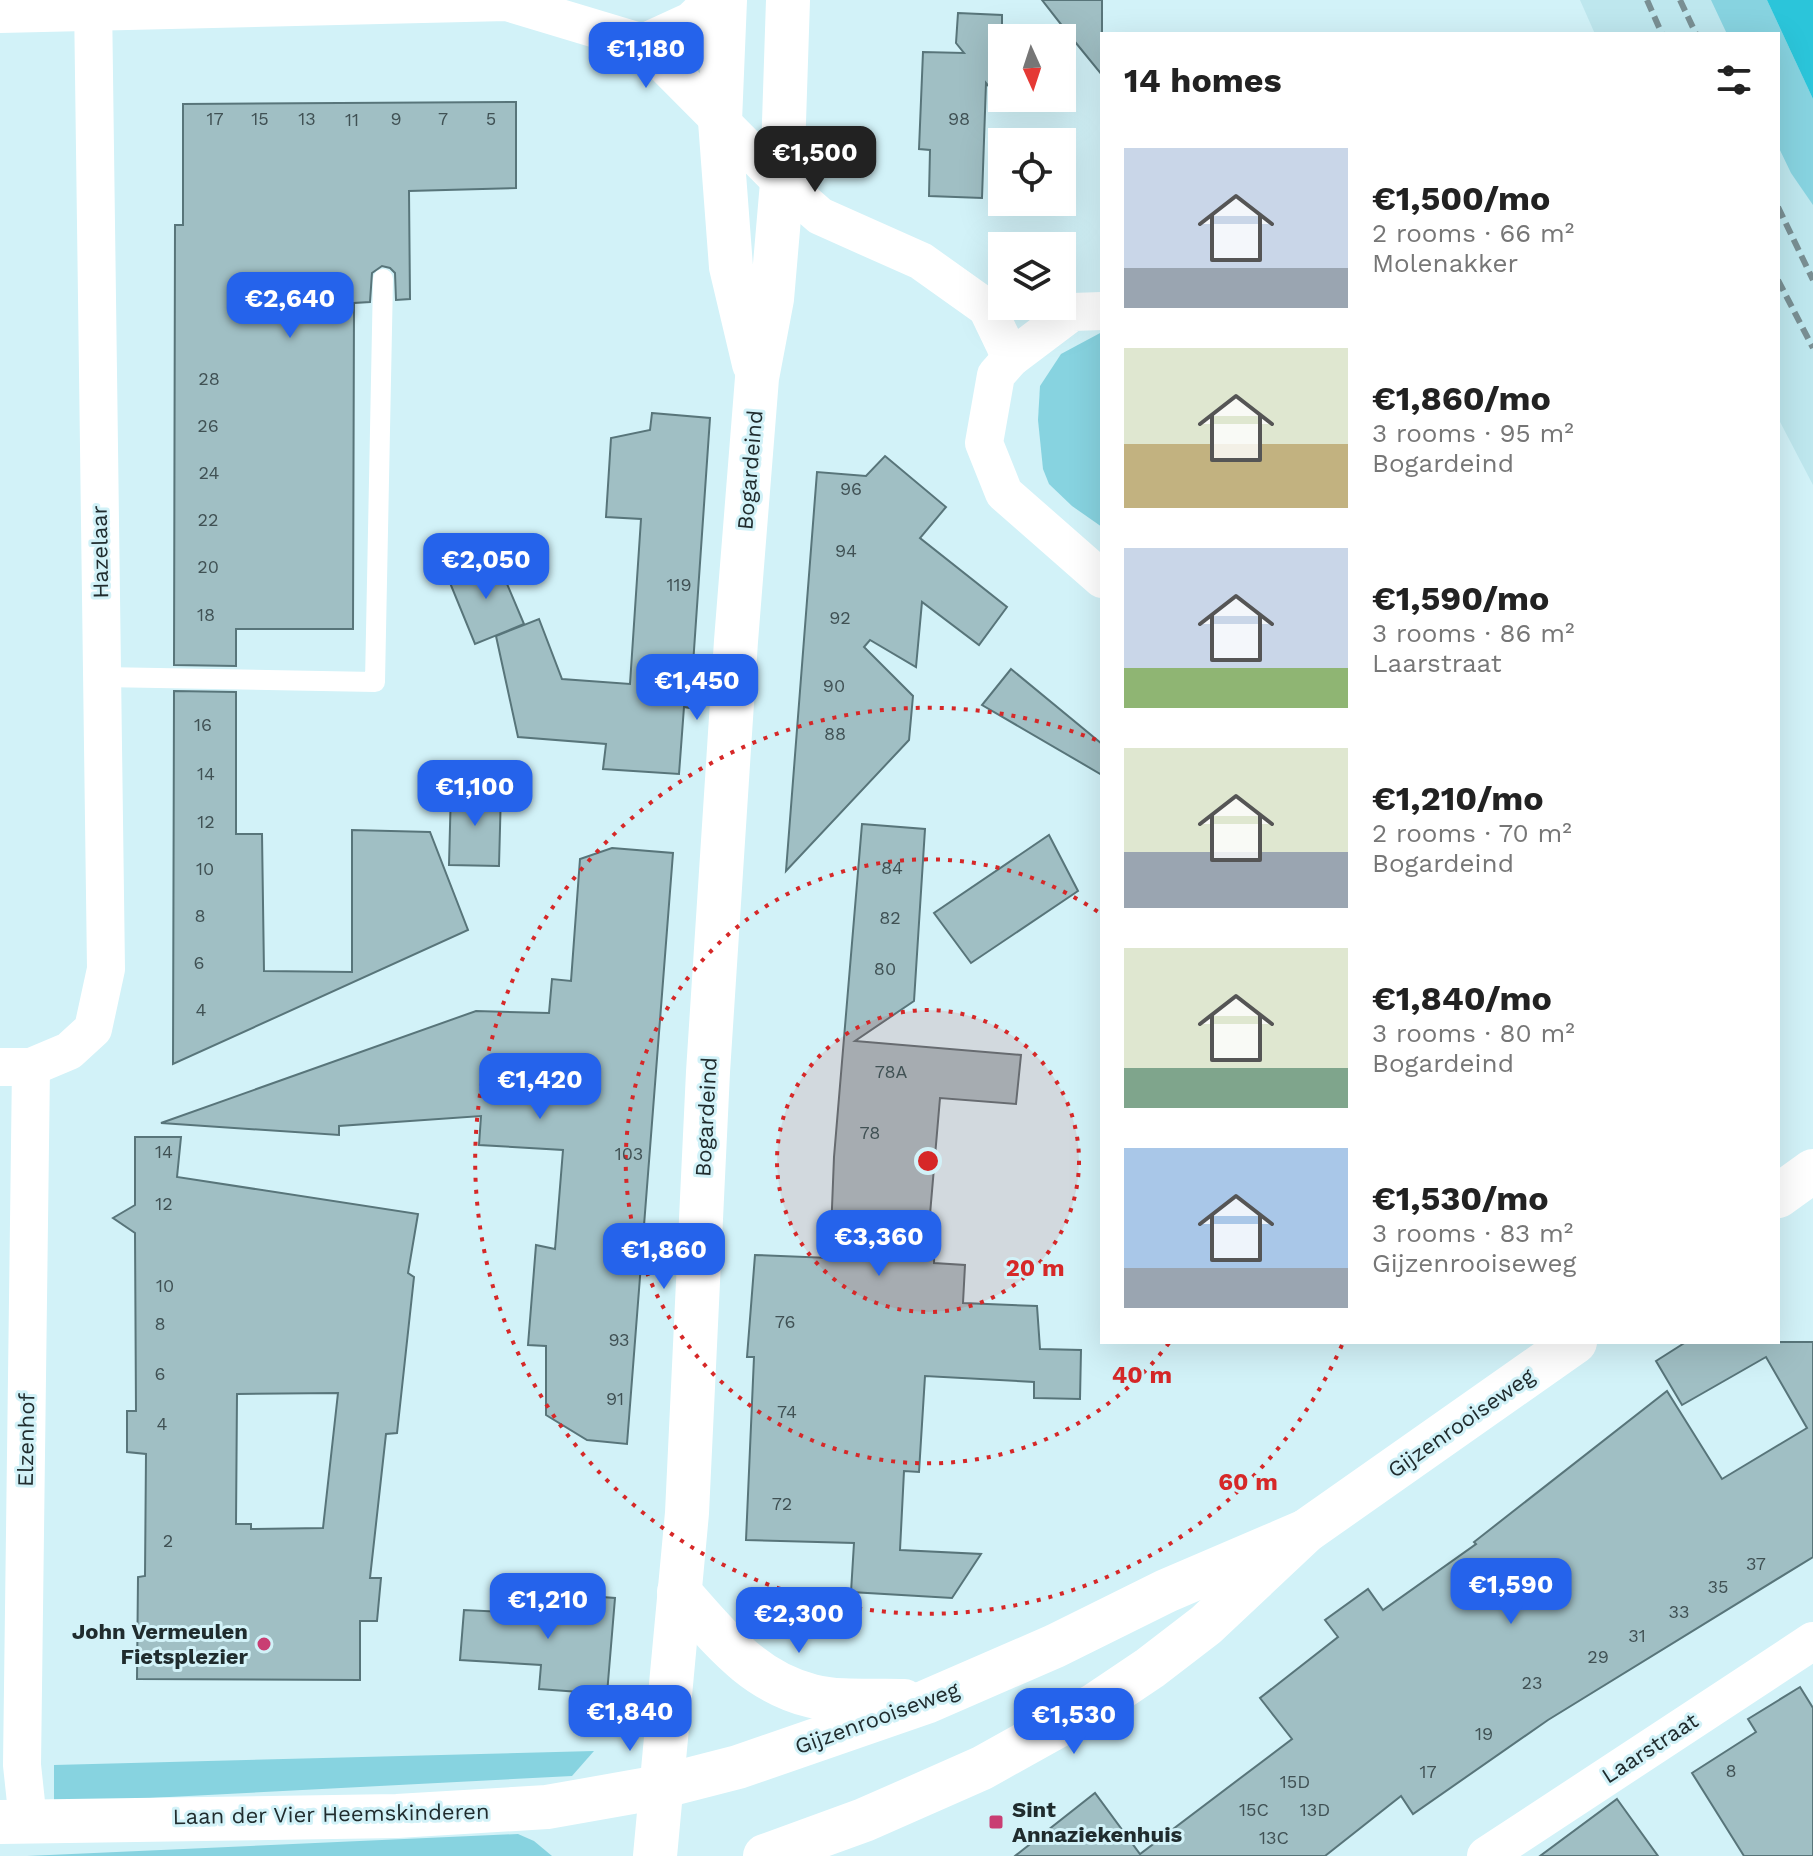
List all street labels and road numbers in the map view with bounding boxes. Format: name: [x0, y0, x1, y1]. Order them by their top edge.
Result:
street label: Bogardeind: [732, 409, 768, 531]
street label: Hazelaar: [87, 505, 113, 599]
street label: Bogardeind: [690, 1056, 722, 1178]
street label: Gijzenrooiseweg: [1383, 1363, 1539, 1483]
street label: Elzenhof: [13, 1392, 39, 1487]
street label: Gijzenrooiseweg: [792, 1677, 963, 1759]
street label: Laarstraat: [1597, 1708, 1703, 1788]
street label: Laan der Vier Heemskinderen: [172, 1799, 490, 1829]

